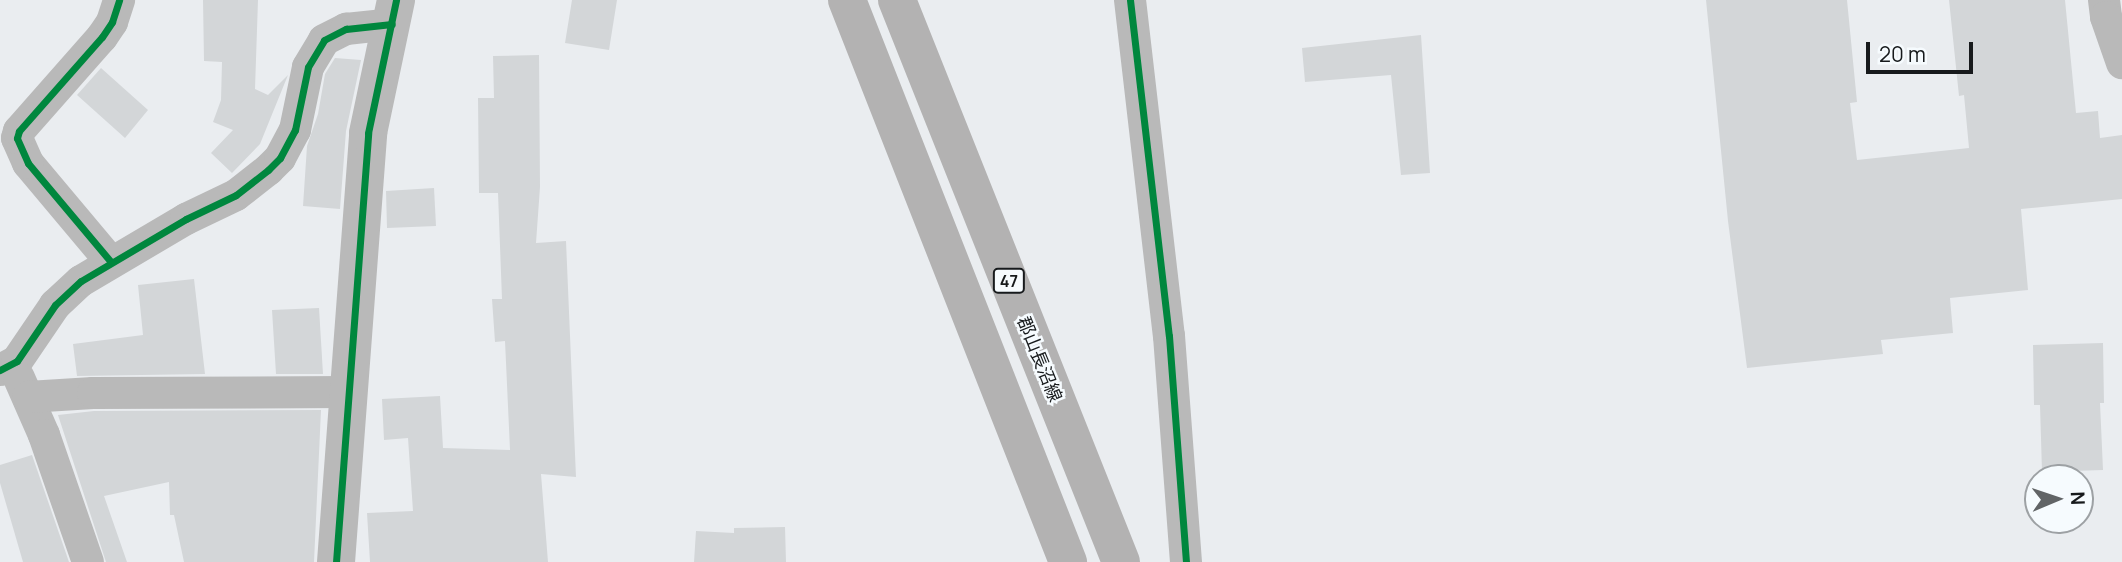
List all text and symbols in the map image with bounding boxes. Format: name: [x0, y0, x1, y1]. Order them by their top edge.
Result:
scale bar: [1870, 28, 1977, 72]
text: 20 m: [1879, 40, 1926, 68]
road number: 47: [992, 268, 1026, 294]
street label: 郡山長沼線: [1013, 313, 1067, 405]
north arrow: [2024, 464, 2094, 534]
text: N: [2065, 491, 2091, 506]

